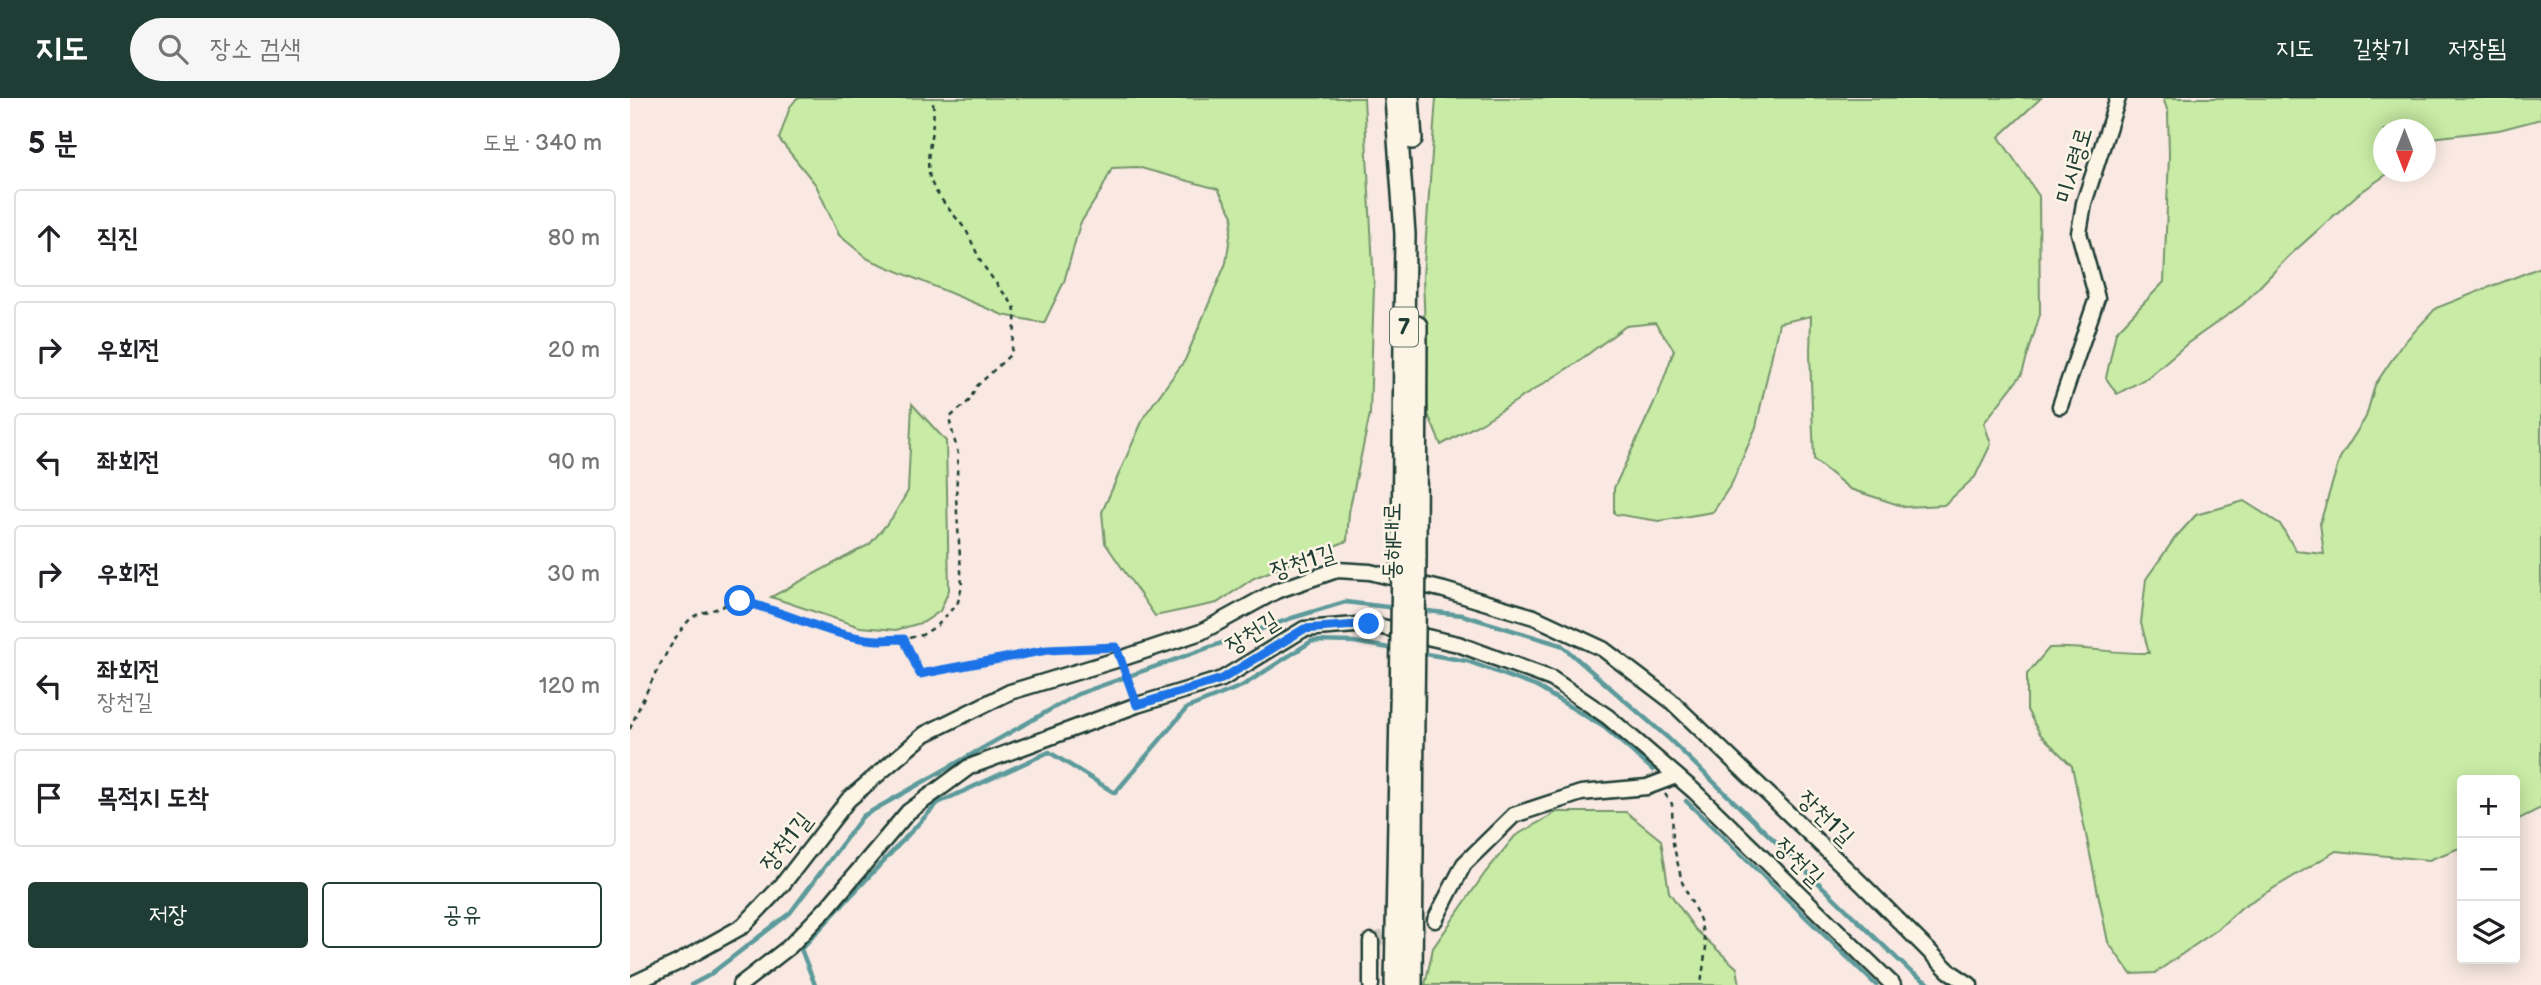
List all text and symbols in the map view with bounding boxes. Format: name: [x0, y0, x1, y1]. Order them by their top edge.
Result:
search box: [130, 18, 620, 81]
text: 지도: [35, 29, 88, 69]
icon: search: [154, 30, 192, 68]
text: 장소 검색: [210, 34, 301, 65]
text: 지도: [2276, 34, 2314, 63]
text: 길찾기: [2352, 34, 2410, 63]
text: 저장됨: [2448, 34, 2506, 63]
north arrow: [2373, 119, 2436, 182]
street label: 미시령로: [2049, 124, 2099, 206]
text: 5 분: [28, 126, 78, 162]
text: 도보 · 340 m: [483, 129, 602, 157]
icon: ahead: [30, 219, 68, 257]
text: 직진: [97, 223, 139, 254]
text: 80 m: [548, 224, 600, 252]
road number: 7: [1390, 308, 1418, 346]
icon: right: [30, 331, 68, 369]
text: 우회전: [97, 335, 160, 366]
text: 20 m: [548, 336, 600, 364]
icon: left: [30, 443, 68, 481]
text: 좌회전: [97, 447, 160, 478]
text: 90 m: [548, 448, 600, 476]
street label: 동해대로: [1377, 502, 1407, 580]
street label: 장천1길: [1267, 538, 1339, 586]
icon: right: [30, 555, 68, 593]
text: 우회전: [97, 559, 160, 590]
text: 30 m: [547, 560, 600, 588]
route start: [724, 585, 755, 616]
street label: 장천길: [1220, 605, 1284, 661]
route end: [1353, 608, 1384, 639]
text: 좌회전: [97, 656, 160, 687]
icon: left: [30, 667, 68, 705]
text: 120 m: [539, 672, 600, 700]
text: 장천길: [97, 688, 153, 716]
map controls: [2457, 775, 2520, 964]
button: +: [2457, 775, 2520, 838]
icon: arrive: [30, 779, 68, 817]
text: 목적지 도착: [97, 783, 209, 814]
street label: 장천1길: [1792, 784, 1860, 852]
street label: 장천1길: [754, 807, 818, 877]
street label: 장천길: [1768, 831, 1830, 893]
button: −: [2457, 838, 2520, 901]
button: 저장: [28, 882, 308, 948]
button: 공유: [322, 882, 602, 948]
button: layers: [2457, 901, 2520, 964]

